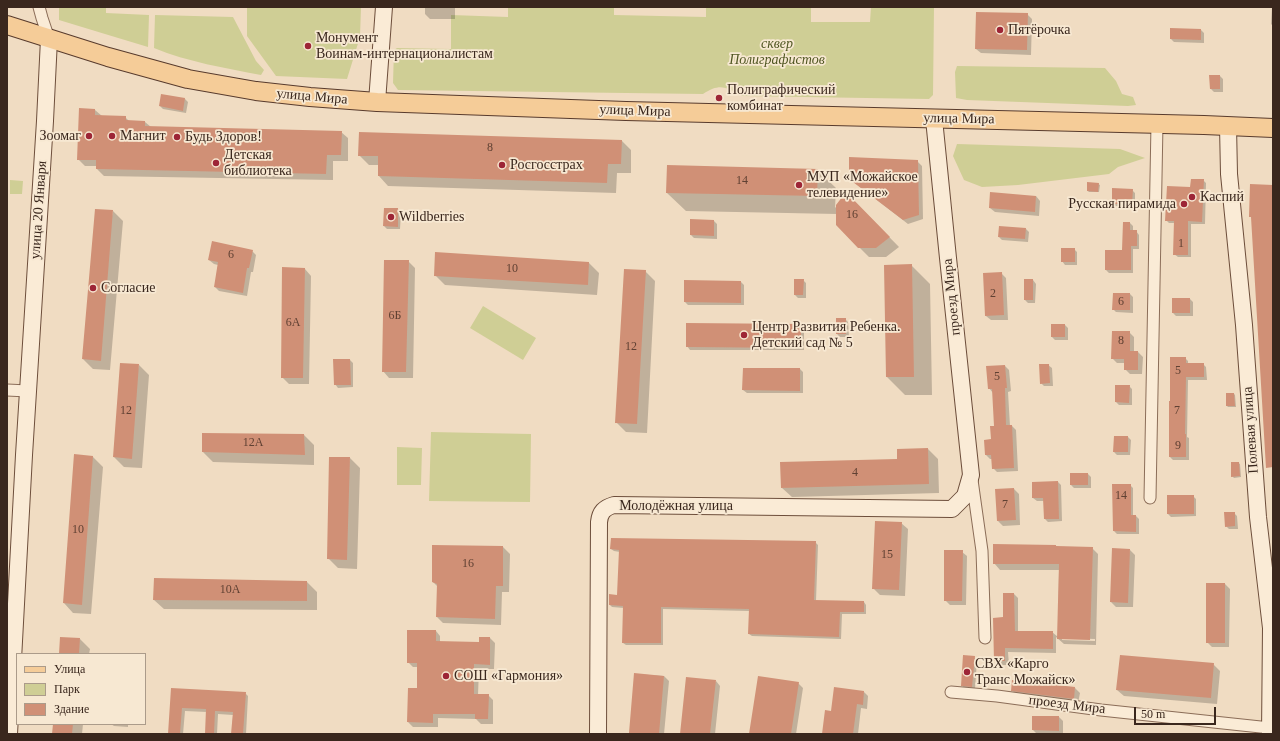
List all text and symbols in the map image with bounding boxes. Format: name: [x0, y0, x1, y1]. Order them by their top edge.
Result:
place label: Пятёрочка: [1008, 22, 1070, 38]
marker: Пятёрочка: [995, 25, 1005, 35]
place label: Монумент Воинам-интернационалистам: [316, 30, 493, 62]
park label: сквер Полиграфистов: [729, 36, 825, 68]
marker: Монумент Воинам-интернационалистам: [303, 41, 313, 51]
place label: Полиграфический комбинат: [727, 82, 836, 114]
street label: улица Мира: [276, 86, 348, 108]
marker: Полиграфический комбинат: [714, 93, 724, 103]
street label: улица Мира: [599, 101, 671, 121]
street label: улица Мира: [923, 110, 995, 128]
place label: Зоомаг: [40, 128, 81, 144]
place label: Магнит: [120, 128, 166, 144]
place label: Будь Здоров!: [185, 129, 262, 145]
marker: Зоомаг: [84, 131, 94, 141]
marker: Магнит: [107, 131, 117, 141]
marker: Будь Здоров!: [172, 132, 182, 142]
house number: 8: [487, 141, 493, 155]
place label: Детская библиотека: [224, 147, 292, 180]
place label: Росгосстрах: [510, 157, 583, 173]
marker: Детская библиотека: [211, 158, 221, 168]
street label: улица 20 Января: [27, 160, 51, 260]
marker: Росгосстрах: [497, 160, 507, 170]
place label: МУП «Можайское телевидение»: [807, 169, 918, 202]
house number: 14: [736, 174, 748, 188]
marker: МУП «Можайское телевидение»: [794, 180, 804, 190]
place label: Каспий: [1200, 189, 1244, 205]
marker: Каспий: [1187, 192, 1197, 202]
place label: Русская пирамида: [1068, 196, 1176, 212]
marker: Русская пирамида: [1179, 199, 1189, 209]
house number: 16: [846, 208, 858, 222]
place label: Wildberries: [399, 209, 465, 225]
marker: Wildberries: [386, 212, 396, 222]
house number: 1: [1178, 237, 1184, 251]
house number: 6: [228, 248, 234, 262]
street label: проезд Мира: [940, 258, 964, 336]
house number: 10: [506, 262, 518, 276]
place label: Согласие: [101, 280, 155, 296]
marker: Согласие: [88, 283, 98, 293]
house number: 2: [990, 287, 996, 301]
house number: 6: [1118, 295, 1124, 309]
house number: 6Б: [389, 309, 401, 323]
house number: 6А: [286, 316, 300, 330]
place label: Центр Развития Ребенка. Детский сад № 5: [752, 319, 901, 352]
marker: Центр Развития Ребенка. Детский сад № 5: [739, 330, 749, 340]
house number: 8: [1118, 334, 1124, 348]
house number: 12: [625, 340, 637, 354]
house number: 5: [1175, 364, 1181, 378]
house number: 5: [994, 370, 1000, 384]
street label: Полевая улица: [1240, 386, 1262, 474]
house number: 12: [120, 404, 132, 418]
house number: 7: [1174, 404, 1180, 418]
house number: 12А: [243, 436, 263, 450]
house number: 9: [1175, 439, 1181, 453]
house number: 4: [852, 466, 858, 480]
house number: 14: [1115, 489, 1127, 503]
street label: Молодёжная улица: [619, 498, 733, 514]
house number: 7: [1002, 498, 1008, 512]
house number: 10: [72, 523, 84, 537]
house number: 15: [881, 548, 893, 562]
house number: 16: [462, 557, 474, 571]
house number: 10А: [220, 583, 240, 597]
legend: [16, 653, 146, 725]
place label: СВХ «Карго Транс Можайск»: [975, 656, 1076, 688]
text: Улица: [54, 662, 85, 676]
marker: СВХ «Карго Транс Можайск»: [962, 667, 972, 677]
place label: СОШ «Гармония»: [454, 668, 563, 684]
marker: СОШ «Гармония»: [441, 671, 451, 681]
text: Парк: [54, 682, 80, 696]
street label: проезд Мира: [1028, 692, 1106, 718]
scale bar: [1136, 699, 1218, 725]
text: Здание: [54, 702, 89, 716]
text: 50 m: [1141, 707, 1165, 721]

